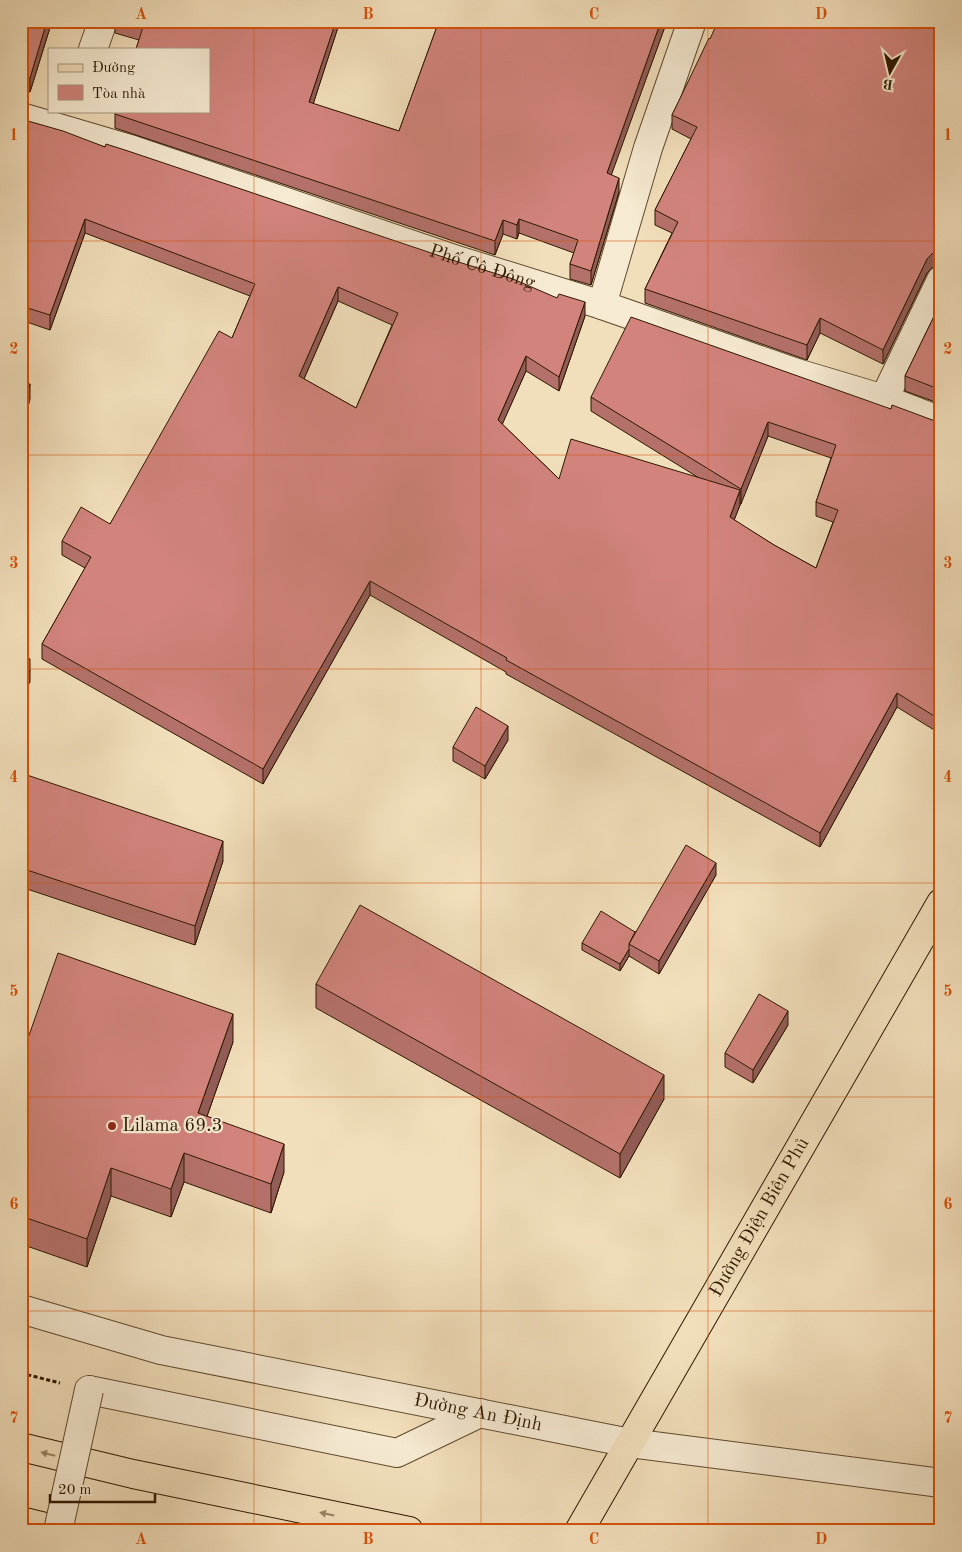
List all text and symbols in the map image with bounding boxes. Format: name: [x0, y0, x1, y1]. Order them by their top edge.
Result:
text: A: [135, 7, 147, 23]
text: B: [362, 7, 374, 23]
text: C: [589, 7, 599, 23]
text: D: [815, 7, 827, 23]
legend: [48, 48, 210, 112]
north arrow: [864, 48, 914, 98]
text: Đường: [92, 61, 135, 76]
text: B: [882, 76, 894, 92]
text: Tòa nhà: [92, 87, 146, 102]
text: 1: [9, 128, 19, 144]
text: 1: [943, 128, 953, 144]
street label: Phố Cô Đông: [427, 242, 538, 293]
text: 2: [9, 342, 19, 358]
text: 2: [943, 342, 953, 358]
text: 3: [9, 556, 19, 572]
text: 3: [943, 556, 953, 572]
text: 4: [9, 770, 19, 786]
text: 4: [943, 770, 953, 786]
text: 5: [9, 984, 19, 1000]
text: 5: [943, 984, 953, 1000]
place label: Lilama 69.3: [122, 1117, 223, 1136]
marker: Lilama 69.3: [106, 1120, 118, 1132]
street label: Đường Điện Biên Phủ: [707, 1135, 813, 1300]
text: 6: [9, 1197, 19, 1213]
text: 6: [943, 1197, 953, 1213]
street label: Đường An Định: [412, 1391, 544, 1435]
text: 7: [9, 1411, 19, 1427]
text: 7: [943, 1411, 953, 1427]
one-way arrow: [41, 1450, 56, 1458]
scale bar: [50, 1472, 155, 1504]
text: 20 m: [58, 1483, 92, 1498]
one-way arrow: [319, 1510, 334, 1518]
text: A: [135, 1532, 147, 1548]
text: B: [362, 1532, 374, 1548]
text: C: [589, 1532, 599, 1548]
text: D: [815, 1532, 827, 1548]

